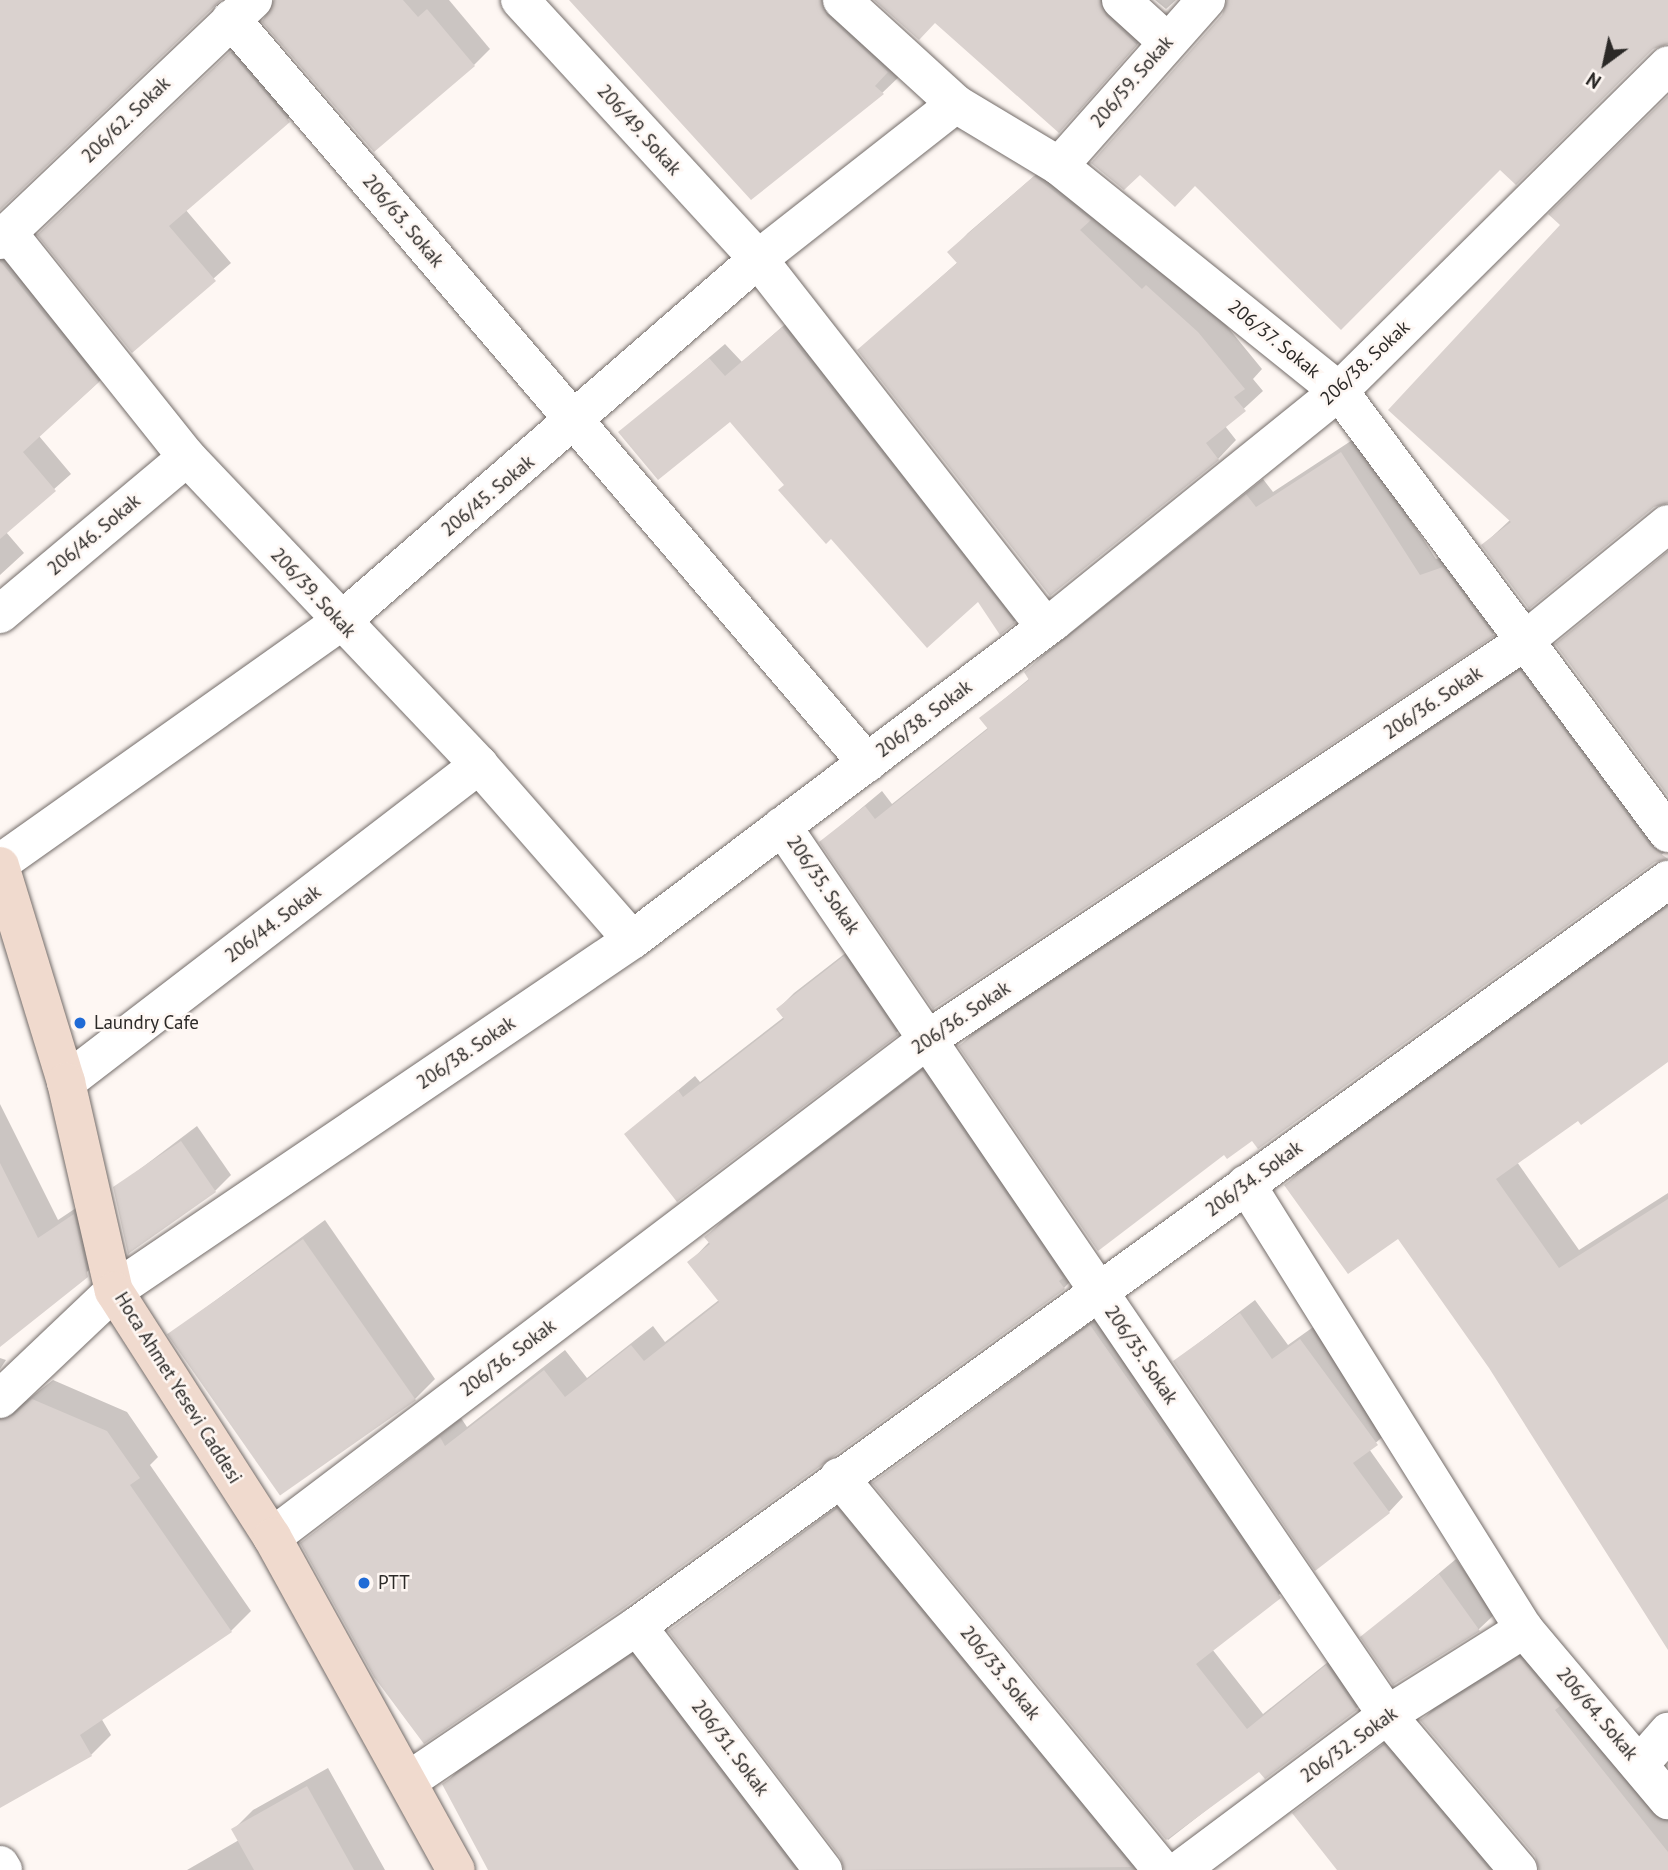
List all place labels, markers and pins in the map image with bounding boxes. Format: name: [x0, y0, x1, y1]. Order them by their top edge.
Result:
place label: Laundry Cafe: [94, 1012, 200, 1034]
marker: Laundry Cafe: [72, 1015, 88, 1031]
place label: PTT: [378, 1572, 410, 1594]
marker: PTT: [356, 1575, 372, 1591]

